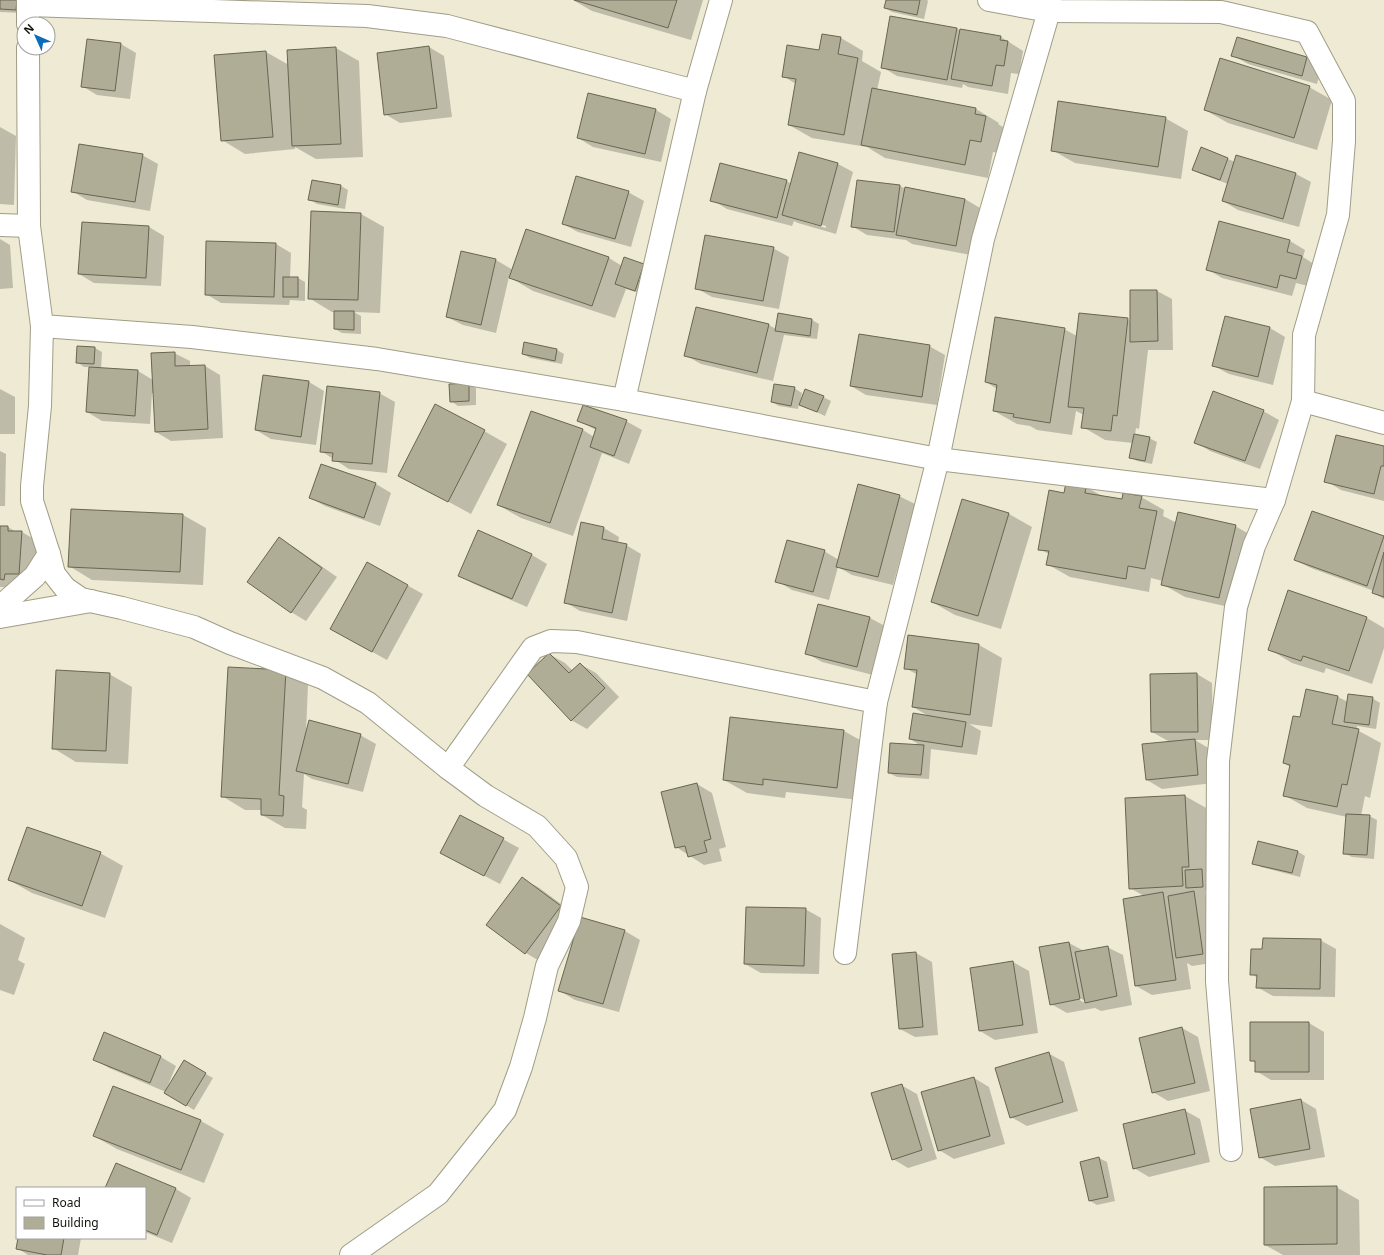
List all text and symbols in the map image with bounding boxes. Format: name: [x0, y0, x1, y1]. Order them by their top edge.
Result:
north arrow: [16, 16, 56, 56]
text: N: [20, 20, 37, 37]
legend: [16, 1187, 146, 1239]
text: Road: [52, 1194, 81, 1211]
text: Building: [52, 1214, 99, 1231]

